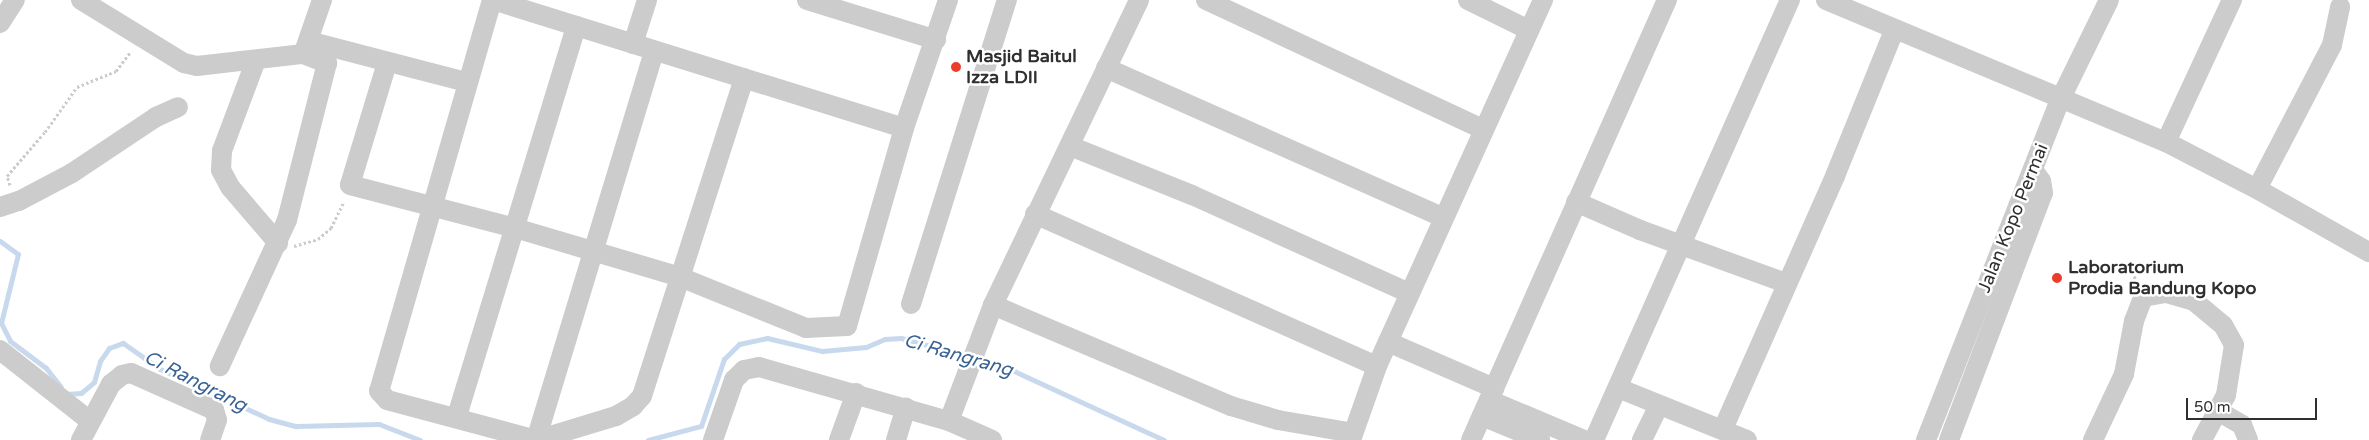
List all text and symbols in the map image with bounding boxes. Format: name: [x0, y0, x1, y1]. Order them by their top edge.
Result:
place label: Masjid Baitul Izza LDII: [966, 46, 1077, 88]
marker: Masjid Baitul Izza LDII: [950, 61, 962, 73]
street label: Jalan Kopo Permai: [1973, 140, 2053, 296]
place label: Laboratorium Prodia Bandung Kopo: [2068, 257, 2256, 300]
marker: Laboratorium Prodia Bandung Kopo: [2050, 271, 2064, 285]
water label: Ci Rangrang: [901, 330, 1015, 382]
water label: Ci Rangrang: [140, 346, 250, 418]
scale bar: [2189, 388, 2320, 420]
text: 50 m: [2194, 398, 2231, 416]

